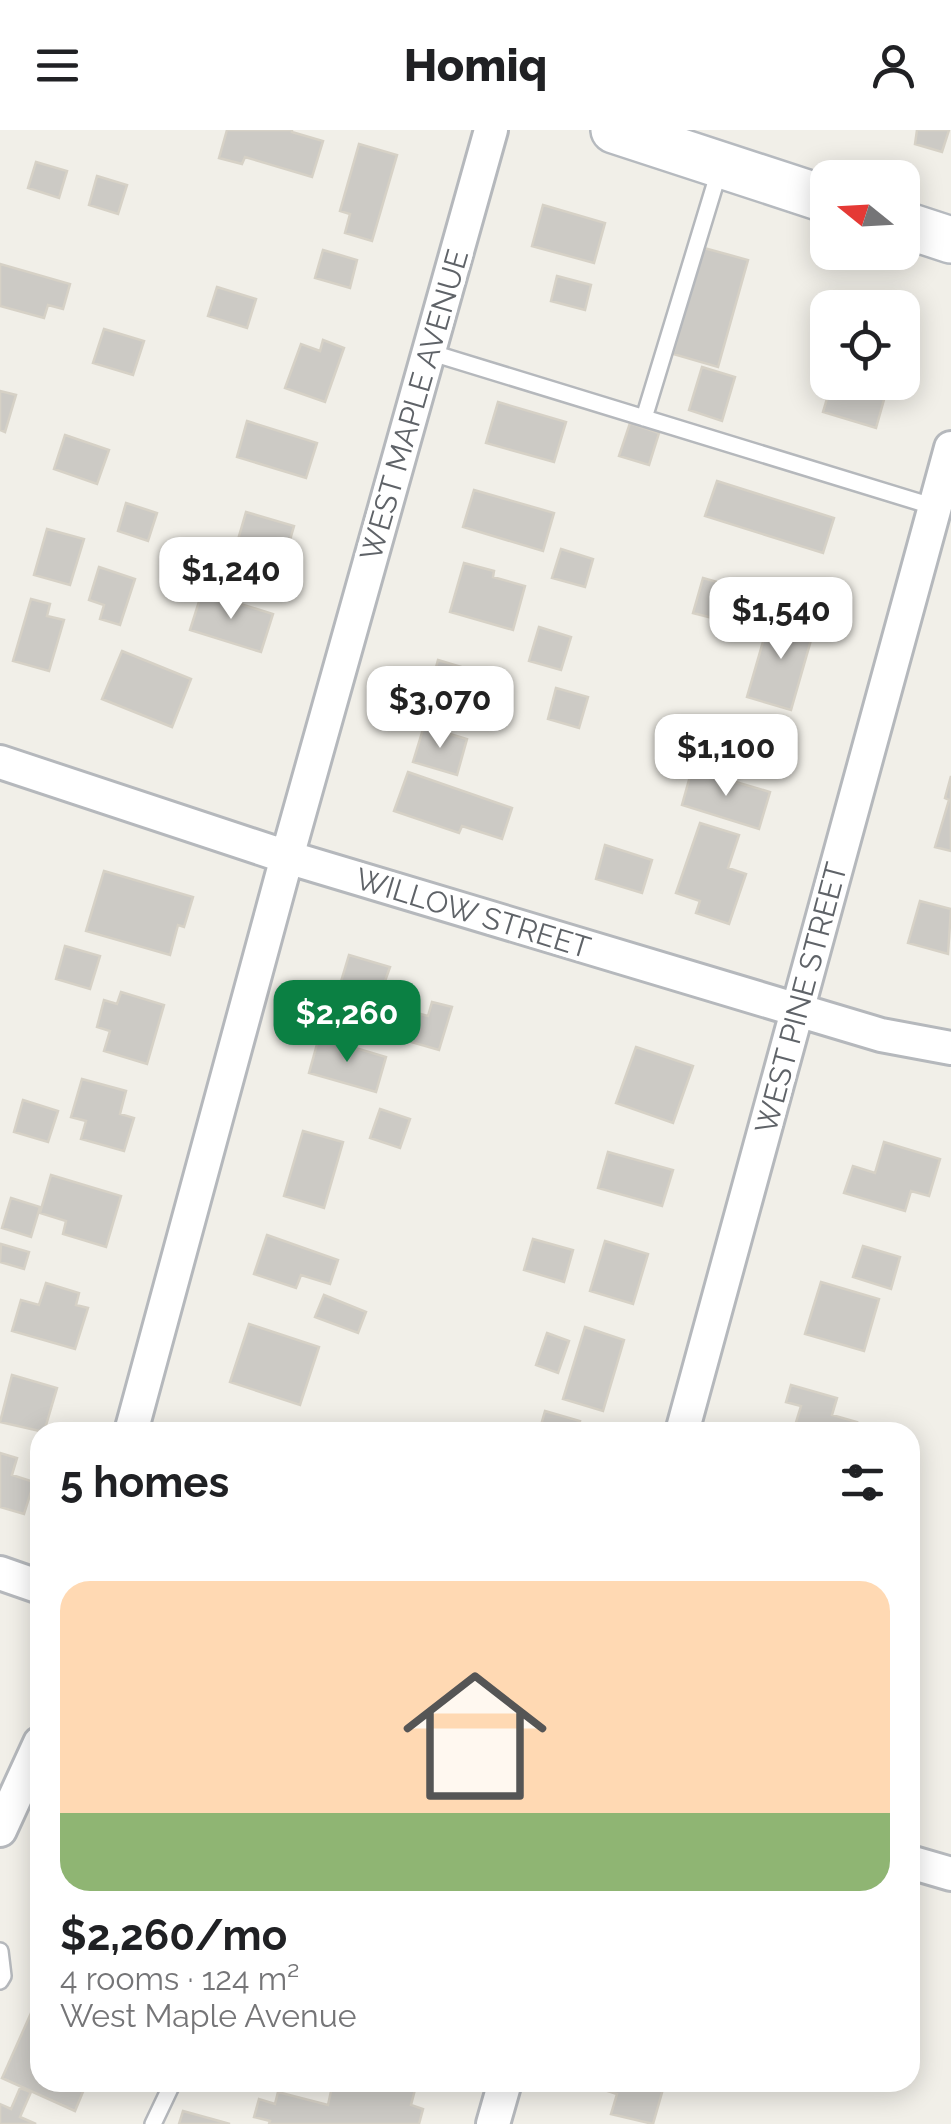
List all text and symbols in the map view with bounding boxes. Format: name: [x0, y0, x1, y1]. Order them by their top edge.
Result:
icon: menu: [30, 38, 85, 93]
icon: person: [866, 38, 921, 93]
text: Homiq: [404, 39, 547, 92]
north arrow: [810, 160, 920, 270]
map controls: [810, 160, 920, 400]
street label: WEST MAPLE AVENUE: [353, 246, 475, 564]
button: locate: [810, 290, 920, 400]
pin: $1,240: [150, 537, 312, 622]
text: $1,240: [181, 551, 281, 588]
pin: $1,540: [700, 577, 862, 662]
text: $1,540: [731, 591, 831, 628]
pin: $3,070: [359, 666, 521, 751]
text: $3,070: [389, 680, 491, 717]
pin: $1,100: [645, 714, 807, 799]
text: $1,100: [677, 728, 775, 765]
street label: WEST PINE STREET: [748, 859, 854, 1137]
street label: WILLOW STREET: [351, 861, 595, 965]
pin: $2,260: [266, 980, 428, 1065]
text: $2,260: [296, 994, 398, 1031]
icon: filters: [835, 1455, 890, 1510]
text: 5 homes: [60, 1458, 229, 1507]
icon: home: [385, 1646, 565, 1826]
text: $2,260/mo: [60, 1911, 287, 1960]
text: 4 rooms · 124 m²: [60, 1960, 300, 1997]
text: West Maple Avenue: [60, 1997, 357, 2034]

